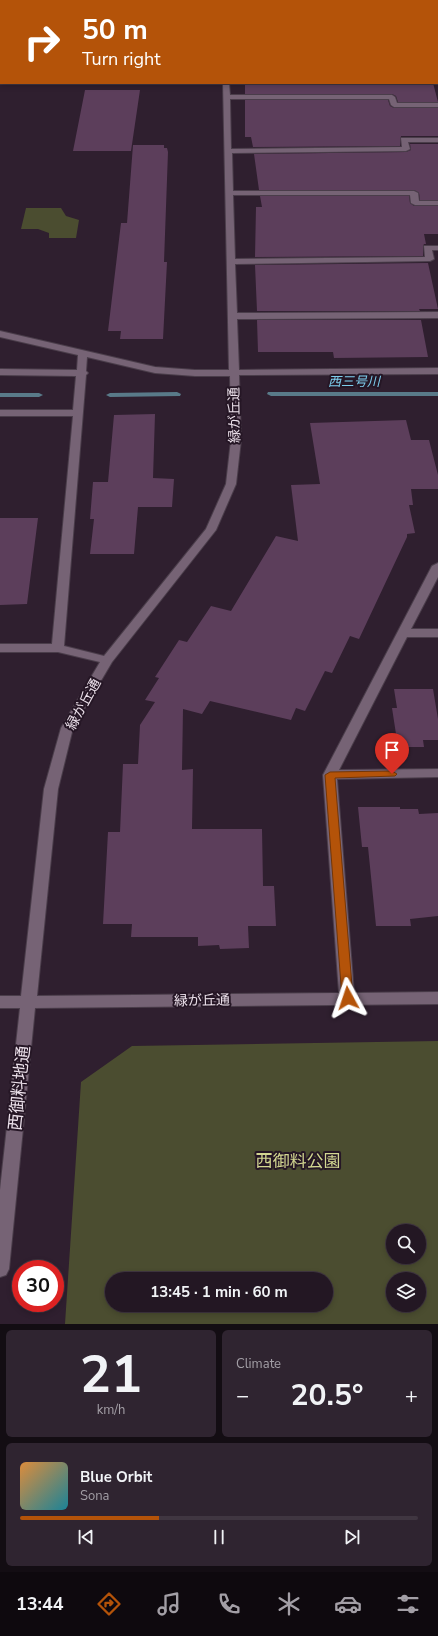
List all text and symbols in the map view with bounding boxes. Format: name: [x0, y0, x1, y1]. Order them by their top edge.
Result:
text: 50 m: [82, 11, 148, 49]
icon: right: [16, 16, 68, 68]
text: Turn right: [82, 47, 161, 71]
water label: 西三号川: [328, 373, 382, 391]
street label: 緑が丘通: [225, 387, 244, 443]
street label: 緑が丘通: [62, 675, 105, 733]
pin: [375, 733, 409, 774]
icon: arrive: [381, 739, 403, 761]
position arrow: [327, 977, 369, 1019]
street label: 緑が丘通: [174, 991, 230, 1010]
street label: 西御料地通: [4, 1045, 35, 1132]
park label: 西御料公園: [256, 1150, 341, 1173]
map controls: [386, 1224, 426, 1312]
button: search: [386, 1224, 426, 1264]
speed limit sign: 30: [12, 1260, 64, 1312]
button: layers: [386, 1272, 426, 1312]
text: 13:45 · 1 min · 60 m: [150, 1282, 288, 1302]
text: 21: [80, 1339, 142, 1410]
text: Climate: [236, 1355, 281, 1373]
text: 20.5°: [291, 1375, 363, 1416]
text: −: [236, 1381, 249, 1411]
text: +: [405, 1381, 418, 1411]
text: km/h: [97, 1401, 125, 1419]
text: Blue Orbit: [80, 1467, 152, 1487]
text: Sona: [80, 1487, 110, 1505]
icon: previous: [75, 1526, 97, 1548]
icon: pause: [208, 1526, 230, 1548]
icon: next: [341, 1526, 363, 1548]
icon: directions: [95, 1590, 123, 1618]
icon: music: [155, 1590, 183, 1618]
icon: phone: [215, 1590, 243, 1618]
icon: climate: [275, 1590, 303, 1618]
icon: car: [334, 1590, 362, 1618]
icon: filters: [394, 1590, 422, 1618]
text: 13:44: [16, 1592, 64, 1616]

